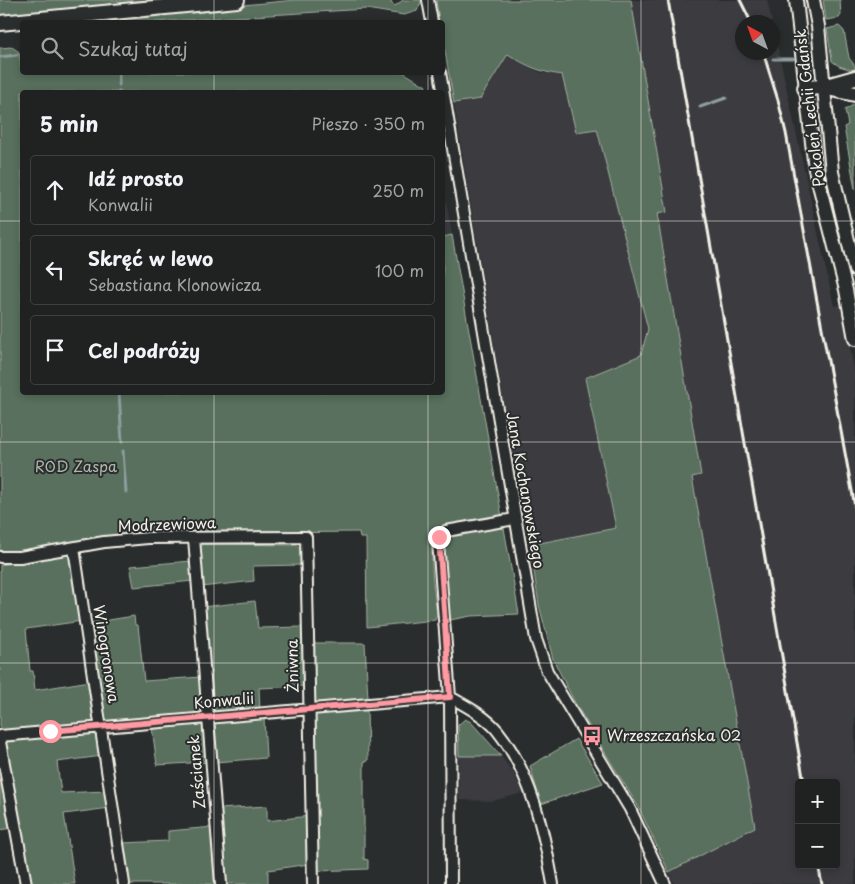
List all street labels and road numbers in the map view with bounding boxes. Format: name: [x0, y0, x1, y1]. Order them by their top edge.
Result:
street label: Pokoleń Lechii Gdańsk: [787, 28, 830, 189]
street label: Jana Kochanowskiego: [501, 410, 552, 570]
street label: Modrzewiowa: [117, 510, 217, 537]
street label: Winogronowa: [88, 603, 127, 705]
street label: Żniwna: [280, 638, 303, 693]
street label: Konwalii: [193, 685, 255, 714]
street label: Zaścianek: [181, 734, 210, 810]

